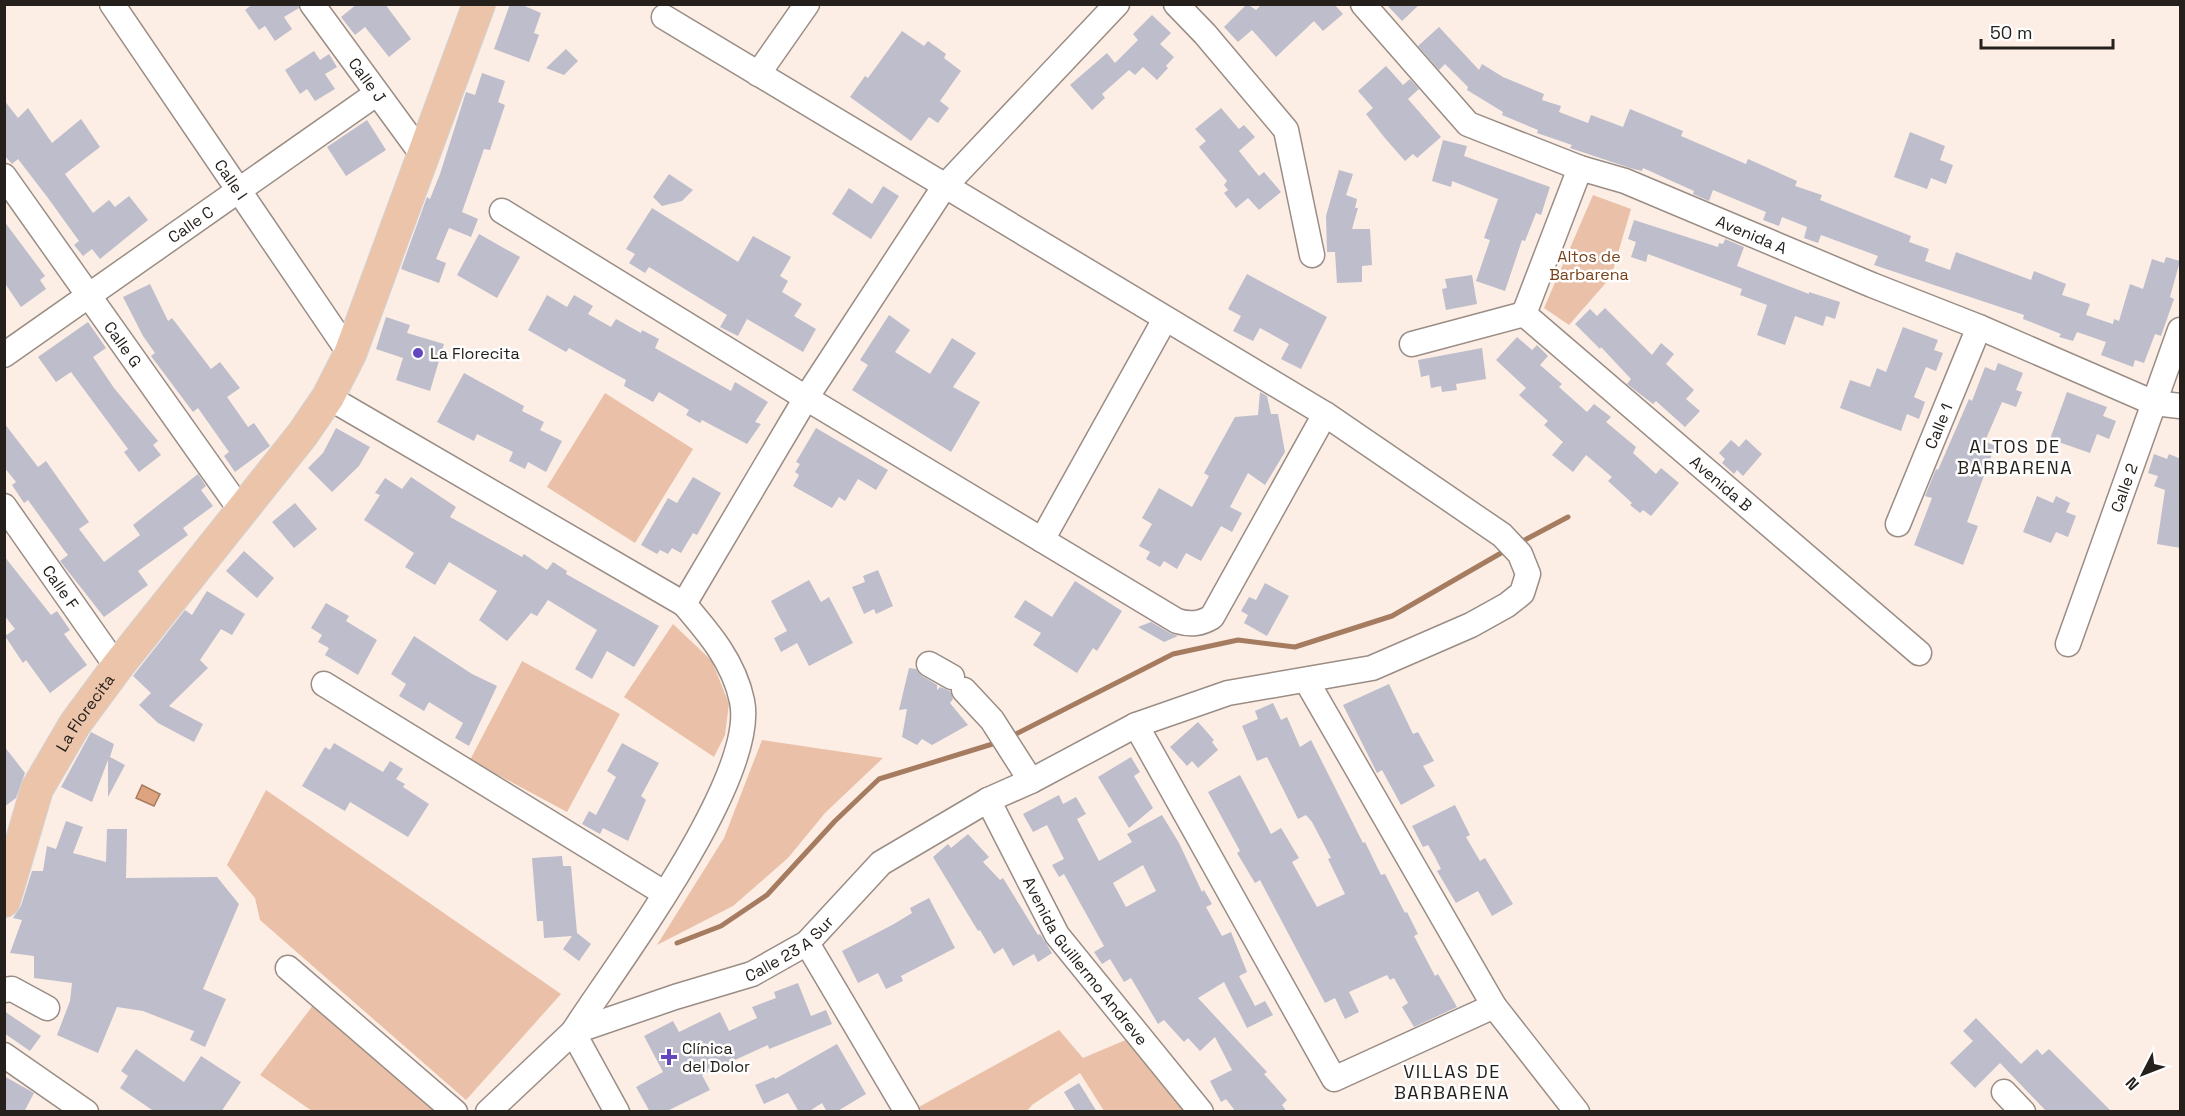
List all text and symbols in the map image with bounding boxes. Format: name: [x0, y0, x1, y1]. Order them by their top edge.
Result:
scale bar: [1981, 12, 2113, 50]
text: 50 m: [1990, 21, 2032, 44]
street label: Calle J: [344, 54, 390, 107]
street label: Calle I: [210, 155, 252, 204]
street label: Calle C: [164, 201, 218, 248]
street label: Avenida A: [1713, 211, 1790, 259]
park label: Altos de Barbarena: [1549, 246, 1629, 285]
street label: Calle G: [99, 317, 146, 371]
place label: La Florecita: [430, 343, 520, 364]
marker: La Florecita: [411, 346, 425, 360]
street label: Calle 1: [1920, 400, 1958, 452]
district label: ALTOS DE BARBARENA: [1957, 435, 2073, 479]
street label: Avenida B: [1686, 451, 1757, 516]
street label: Calle 2: [2106, 460, 2143, 515]
street label: Calle F: [38, 561, 84, 614]
street label: La Florecita: [51, 670, 119, 755]
street label: Avenida Guillermo Andreve: [1018, 873, 1152, 1050]
street label: Calle 23 A Sur: [743, 911, 838, 986]
place label: Clínica del Dolor: [682, 1038, 750, 1077]
north arrow: [2113, 1044, 2173, 1104]
marker: Clínica del Dolor: [660, 1048, 678, 1066]
district label: VILLAS DE BARBARENA: [1394, 1060, 1510, 1104]
text: N: [2121, 1073, 2144, 1095]

